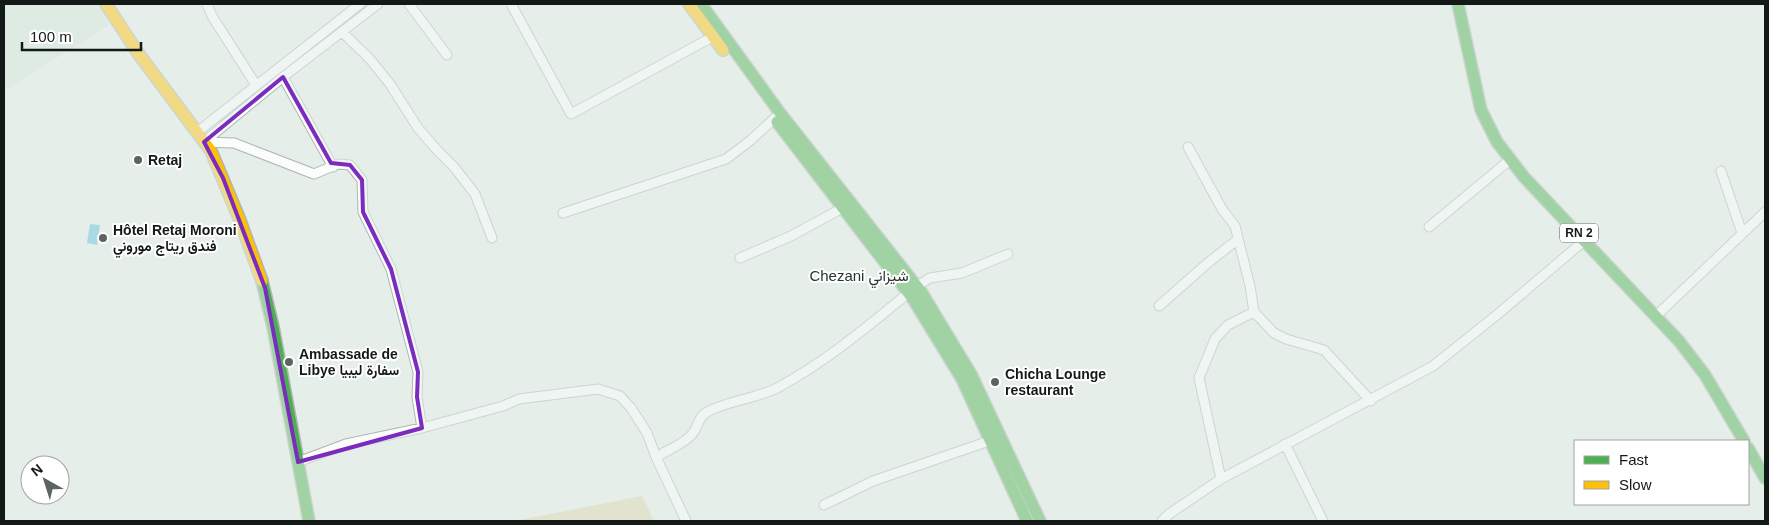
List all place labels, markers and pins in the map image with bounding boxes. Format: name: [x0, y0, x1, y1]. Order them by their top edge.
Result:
place label: Retaj: [148, 152, 182, 168]
marker: Retaj: [132, 154, 144, 166]
place label: Hôtel Retaj Moroni فندق ريتاج موروني: [113, 222, 237, 258]
marker: Hôtel Retaj Moroni فندق ريتاج موروني: [97, 232, 109, 244]
place label: Ambassade de Libye سفارة ليبيا: [299, 346, 399, 379]
marker: Ambassade de Libye سفارة ليبيا: [283, 356, 295, 368]
place label: Chicha Lounge restaurant: [1005, 366, 1106, 398]
marker: Chicha Lounge restaurant: [989, 376, 1001, 388]

